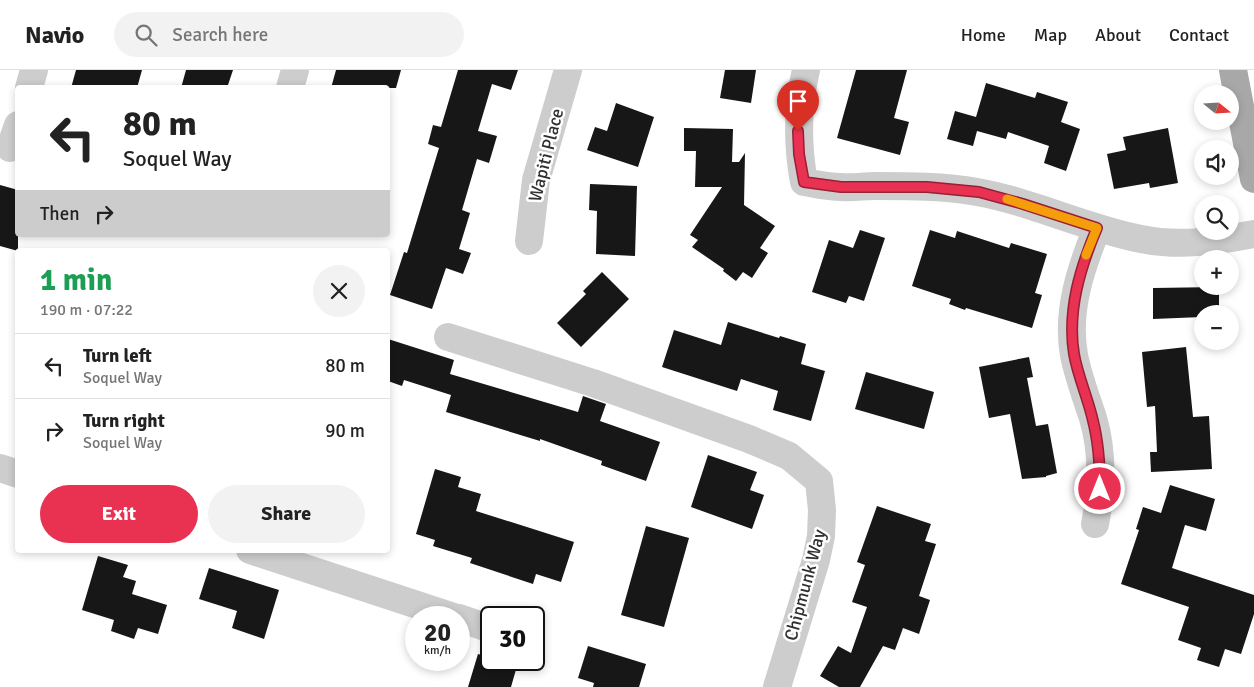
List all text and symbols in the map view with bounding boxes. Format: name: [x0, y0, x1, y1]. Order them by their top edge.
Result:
search box: [114, 12, 464, 57]
text: Navio: [25, 20, 84, 50]
icon: search: [132, 21, 160, 49]
text: Search here: [172, 23, 268, 47]
text: Home: [961, 24, 1006, 46]
text: Map: [1034, 24, 1067, 46]
text: About: [1095, 24, 1141, 46]
text: Contact: [1169, 24, 1229, 46]
pin: [777, 80, 819, 131]
north arrow: [1194, 85, 1239, 130]
map controls: [1194, 85, 1239, 350]
icon: arrive: [784, 87, 812, 115]
text: 80 m: [123, 102, 197, 145]
icon: left: [40, 105, 105, 170]
street label: Wapiti Place: [524, 106, 568, 204]
button: sound: [1194, 140, 1239, 185]
text: Soquel Way: [123, 145, 232, 172]
button: search: [1194, 195, 1239, 240]
icon: right: [90, 200, 118, 228]
text: Then: [40, 202, 80, 226]
button: +: [1194, 250, 1239, 295]
text: 1 min: [40, 262, 112, 299]
button: close: [313, 265, 365, 317]
text: 190 m · 07:22: [40, 300, 133, 320]
button: −: [1194, 305, 1239, 350]
text: Turn left: [83, 344, 152, 368]
icon: left: [40, 352, 68, 380]
text: 80 m: [325, 354, 365, 378]
text: Soquel Way: [83, 368, 162, 388]
text: Turn right: [83, 409, 165, 433]
icon: right: [40, 417, 68, 445]
text: 90 m: [325, 419, 365, 443]
text: Soquel Way: [83, 433, 162, 453]
position arrow: [1073, 462, 1125, 514]
button: Exit: [40, 485, 198, 543]
button: Share: [208, 485, 365, 543]
street label: Chipmunk Way: [780, 527, 831, 643]
speed limit sign: 30: [480, 606, 545, 671]
text: 20: [424, 617, 451, 648]
text: km/h: [424, 643, 451, 658]

